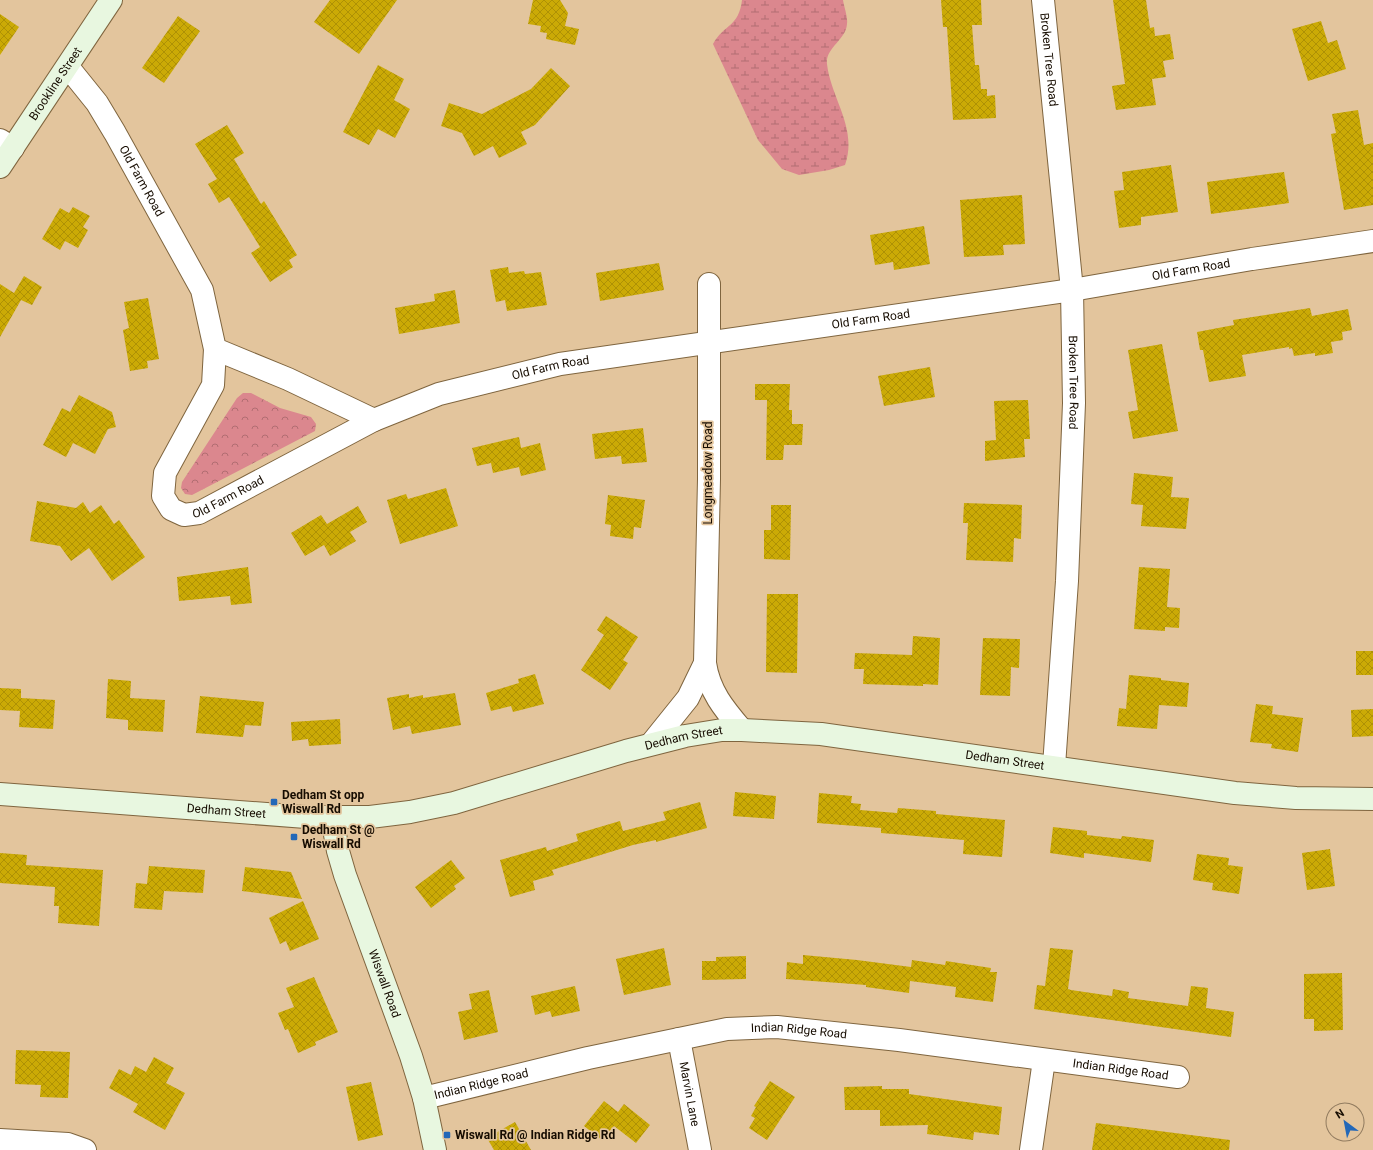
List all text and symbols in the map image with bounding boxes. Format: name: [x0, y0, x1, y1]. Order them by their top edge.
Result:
street label: Broken Tree Road: [1037, 12, 1061, 107]
street label: Brookline Street: [26, 44, 85, 123]
street label: Old Farm Road: [116, 143, 167, 219]
street label: Old Farm Road: [1151, 256, 1231, 283]
street label: Old Farm Road: [831, 306, 911, 332]
street label: Broken Tree Road: [1066, 335, 1081, 430]
street label: Old Farm Road: [510, 353, 590, 383]
street label: Longmeadow Road: [701, 421, 715, 525]
street label: Old Farm Road: [191, 473, 266, 521]
street label: Dedham Street: [643, 723, 724, 753]
street label: Dedham Street: [965, 748, 1045, 773]
place label: Dedham St opp Wiswall Rd: [282, 788, 365, 816]
marker: Dedham St opp Wiswall Rd: [269, 797, 279, 807]
street label: Dedham Street: [186, 801, 267, 821]
place label: Dedham St @ Wiswall Rd: [302, 823, 375, 851]
marker: Dedham St @ Wiswall Rd: [289, 832, 299, 842]
street label: Wiswall Road: [366, 947, 403, 1020]
street label: Indian Ridge Road: [751, 1020, 848, 1041]
street label: Indian Ridge Road: [1072, 1056, 1169, 1083]
street label: Marvin Lane: [676, 1061, 702, 1128]
street label: Indian Ridge Road: [433, 1066, 530, 1102]
north arrow: [1325, 1102, 1365, 1142]
text: N: [1333, 1106, 1347, 1122]
place label: Wiswall Rd @ Indian Ridge Rd: [455, 1128, 615, 1142]
marker: Wiswall Rd @ Indian Ridge Rd: [442, 1130, 452, 1140]

